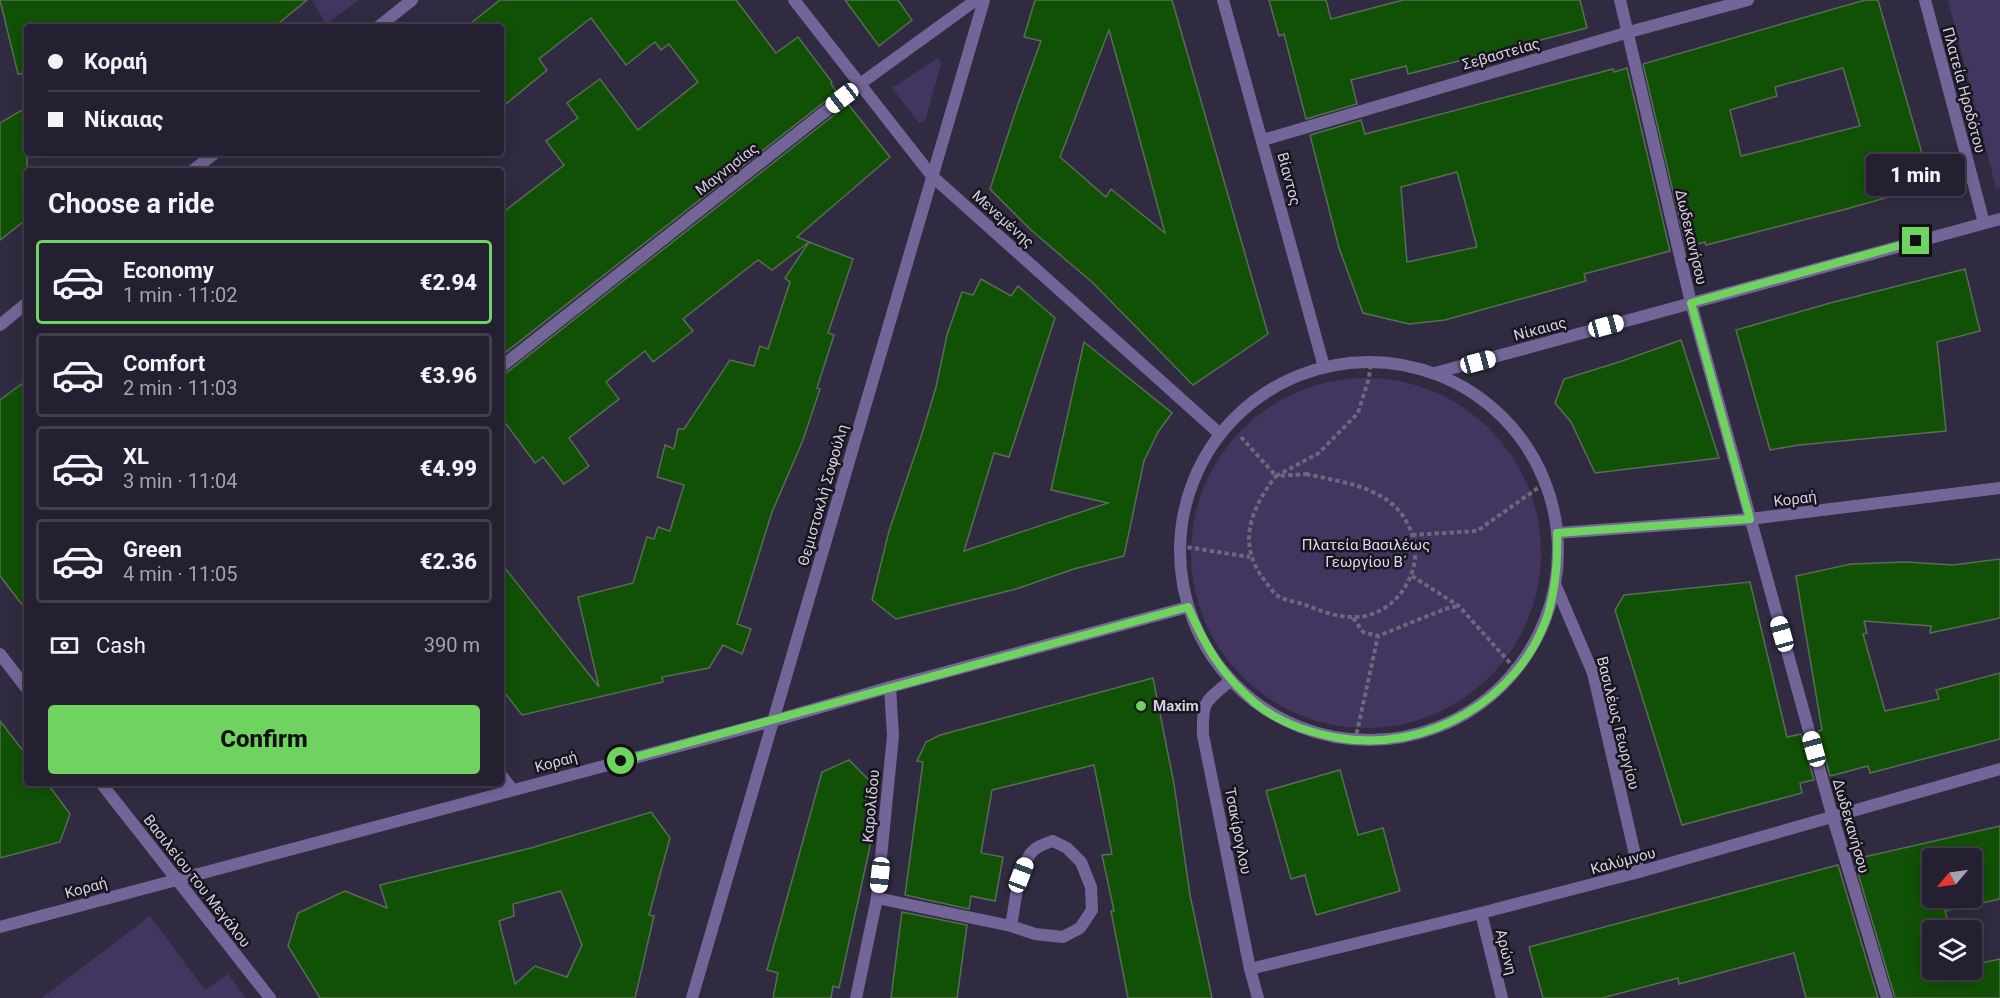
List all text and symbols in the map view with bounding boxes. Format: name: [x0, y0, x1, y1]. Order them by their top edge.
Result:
street label: Πλατεία Ηροδότου: [1939, 25, 1989, 155]
street label: Σεβαστείας: [1460, 34, 1542, 74]
text: Κοραή: [84, 49, 147, 74]
car: [822, 80, 862, 116]
text: Νίκαιας: [84, 107, 163, 132]
street label: Μαγνησίας: [692, 139, 762, 199]
street label: Βίαντος: [1273, 150, 1305, 208]
callout: 1 min: [1866, 154, 1966, 196]
text: 1 min: [1890, 163, 1941, 187]
street label: Μενεμένης: [968, 187, 1038, 251]
text: Choose a ride: [48, 188, 214, 220]
street label: Δωδεκανήσου: [1671, 188, 1711, 286]
route end: [1902, 227, 1929, 254]
icon: car: [51, 255, 105, 309]
text: Economy: [123, 258, 214, 283]
text: €2.94: [420, 270, 477, 295]
text: 1 min · 11:02: [123, 283, 238, 307]
street label: Νίκαιας: [1512, 313, 1568, 345]
car: [1586, 313, 1626, 339]
icon: car: [51, 348, 105, 402]
car: [1458, 349, 1498, 375]
text: Comfort: [123, 351, 205, 376]
text: €3.96: [420, 363, 477, 388]
text: 2 min · 11:03: [123, 376, 238, 400]
street label: Θεμιστοκλή Σοφούλη: [794, 422, 852, 568]
icon: car: [51, 441, 105, 495]
text: XL: [123, 444, 149, 469]
text: €4.99: [420, 456, 477, 481]
text: 3 min · 11:04: [123, 469, 238, 493]
street label: Κοραή: [1772, 487, 1818, 511]
icon: car: [51, 534, 105, 588]
park label: Πλατεία Βασιλέως Γεωργίου Β΄: [1302, 536, 1430, 571]
text: Green: [123, 537, 182, 562]
text: €2.36: [420, 549, 477, 574]
text: 4 min · 11:05: [123, 562, 238, 586]
car: [1768, 614, 1796, 654]
icon: cash: [48, 629, 81, 662]
text: Cash: [96, 633, 146, 658]
text: 390 m: [424, 633, 480, 657]
street label: Βασιλέως Γεωργίου: [1593, 655, 1643, 791]
place label: Maxim: [1153, 697, 1199, 715]
marker: Maxim: [1134, 699, 1148, 713]
button: Confirm: [48, 705, 480, 774]
car: [1801, 729, 1827, 769]
route start: [607, 747, 634, 774]
street label: Κοραή: [533, 748, 579, 776]
street label: Καρολίδου: [859, 769, 883, 843]
street label: Δωδεκανήσου: [1829, 777, 1873, 875]
street label: Τσακίρογλου: [1221, 786, 1255, 876]
street label: Βασιλείου του Μεγάλου: [140, 811, 254, 951]
street label: Καλύμνου: [1589, 844, 1657, 878]
north arrow: [1922, 848, 1982, 908]
map controls: [1922, 848, 1982, 980]
car: [1006, 855, 1036, 895]
car: [869, 856, 891, 894]
street label: Κοραή: [63, 874, 109, 902]
button: layers: [1922, 920, 1982, 980]
street label: Αρώνη: [1492, 927, 1520, 977]

